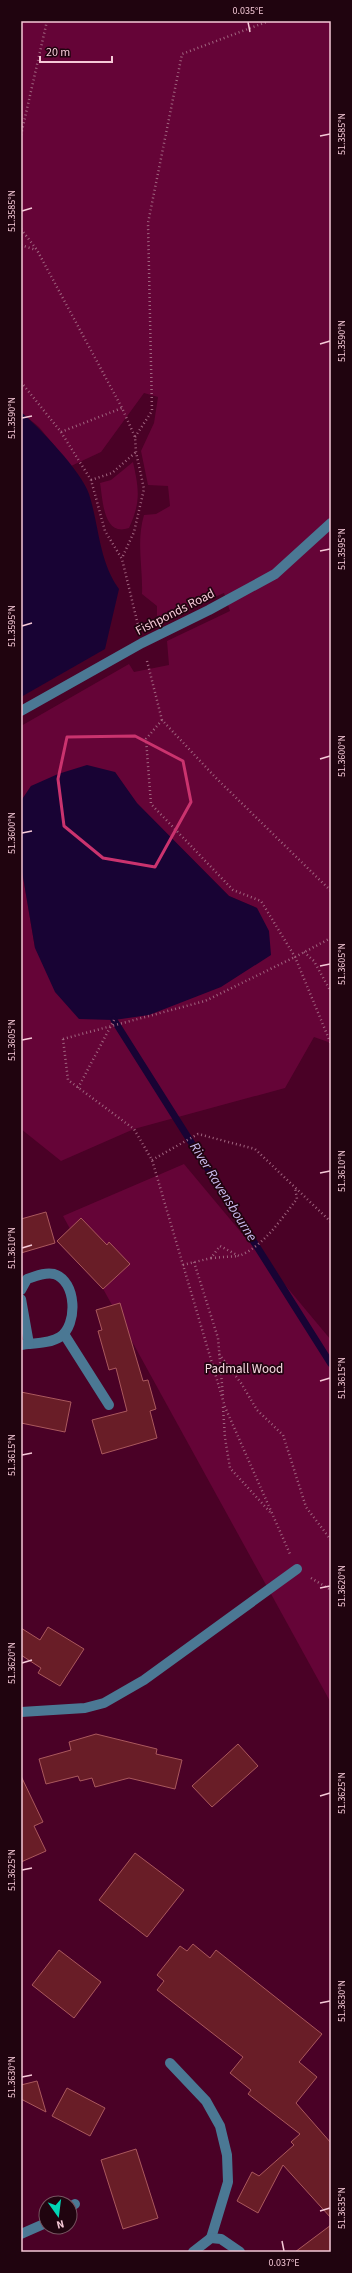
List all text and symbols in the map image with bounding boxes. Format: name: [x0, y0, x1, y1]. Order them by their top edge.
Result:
text: 0.035°E: [233, 4, 263, 18]
scale bar: [40, 38, 112, 64]
text: 20 m: [46, 44, 70, 61]
text: 51.3585°N: [335, 113, 349, 155]
text: 51.3585°N: [5, 190, 19, 232]
text: 51.3590°N: [335, 320, 349, 362]
text: 51.3590°N: [5, 397, 19, 439]
text: 51.3595°N: [335, 528, 349, 570]
street label: Fishponds Road: [132, 584, 218, 640]
text: 51.3595°N: [5, 605, 19, 647]
text: 51.3600°N: [335, 735, 349, 777]
text: 51.3600°N: [5, 812, 19, 854]
text: 51.3605°N: [335, 943, 349, 985]
text: 51.3605°N: [5, 1019, 19, 1061]
water label: River Ravensbourne: [184, 1139, 262, 1246]
text: 51.3610°N: [335, 1150, 349, 1192]
text: 51.3610°N: [5, 1227, 19, 1269]
text: 51.3615°N: [335, 1357, 349, 1399]
park label: Padmall Wood: [205, 1360, 283, 1378]
text: 51.3615°N: [5, 1434, 19, 1476]
text: 51.3620°N: [335, 1565, 349, 1607]
text: 51.3620°N: [5, 1642, 19, 1684]
text: 51.3625°N: [335, 1772, 349, 1814]
text: 51.3625°N: [5, 1849, 19, 1891]
text: 51.3630°N: [335, 1980, 349, 2022]
text: 51.3630°N: [5, 2056, 19, 2098]
text: 51.3635°N: [335, 2187, 349, 2229]
north arrow: [38, 2195, 78, 2235]
text: N: [55, 2216, 66, 2232]
text: 0.037°E: [269, 2256, 299, 2270]

